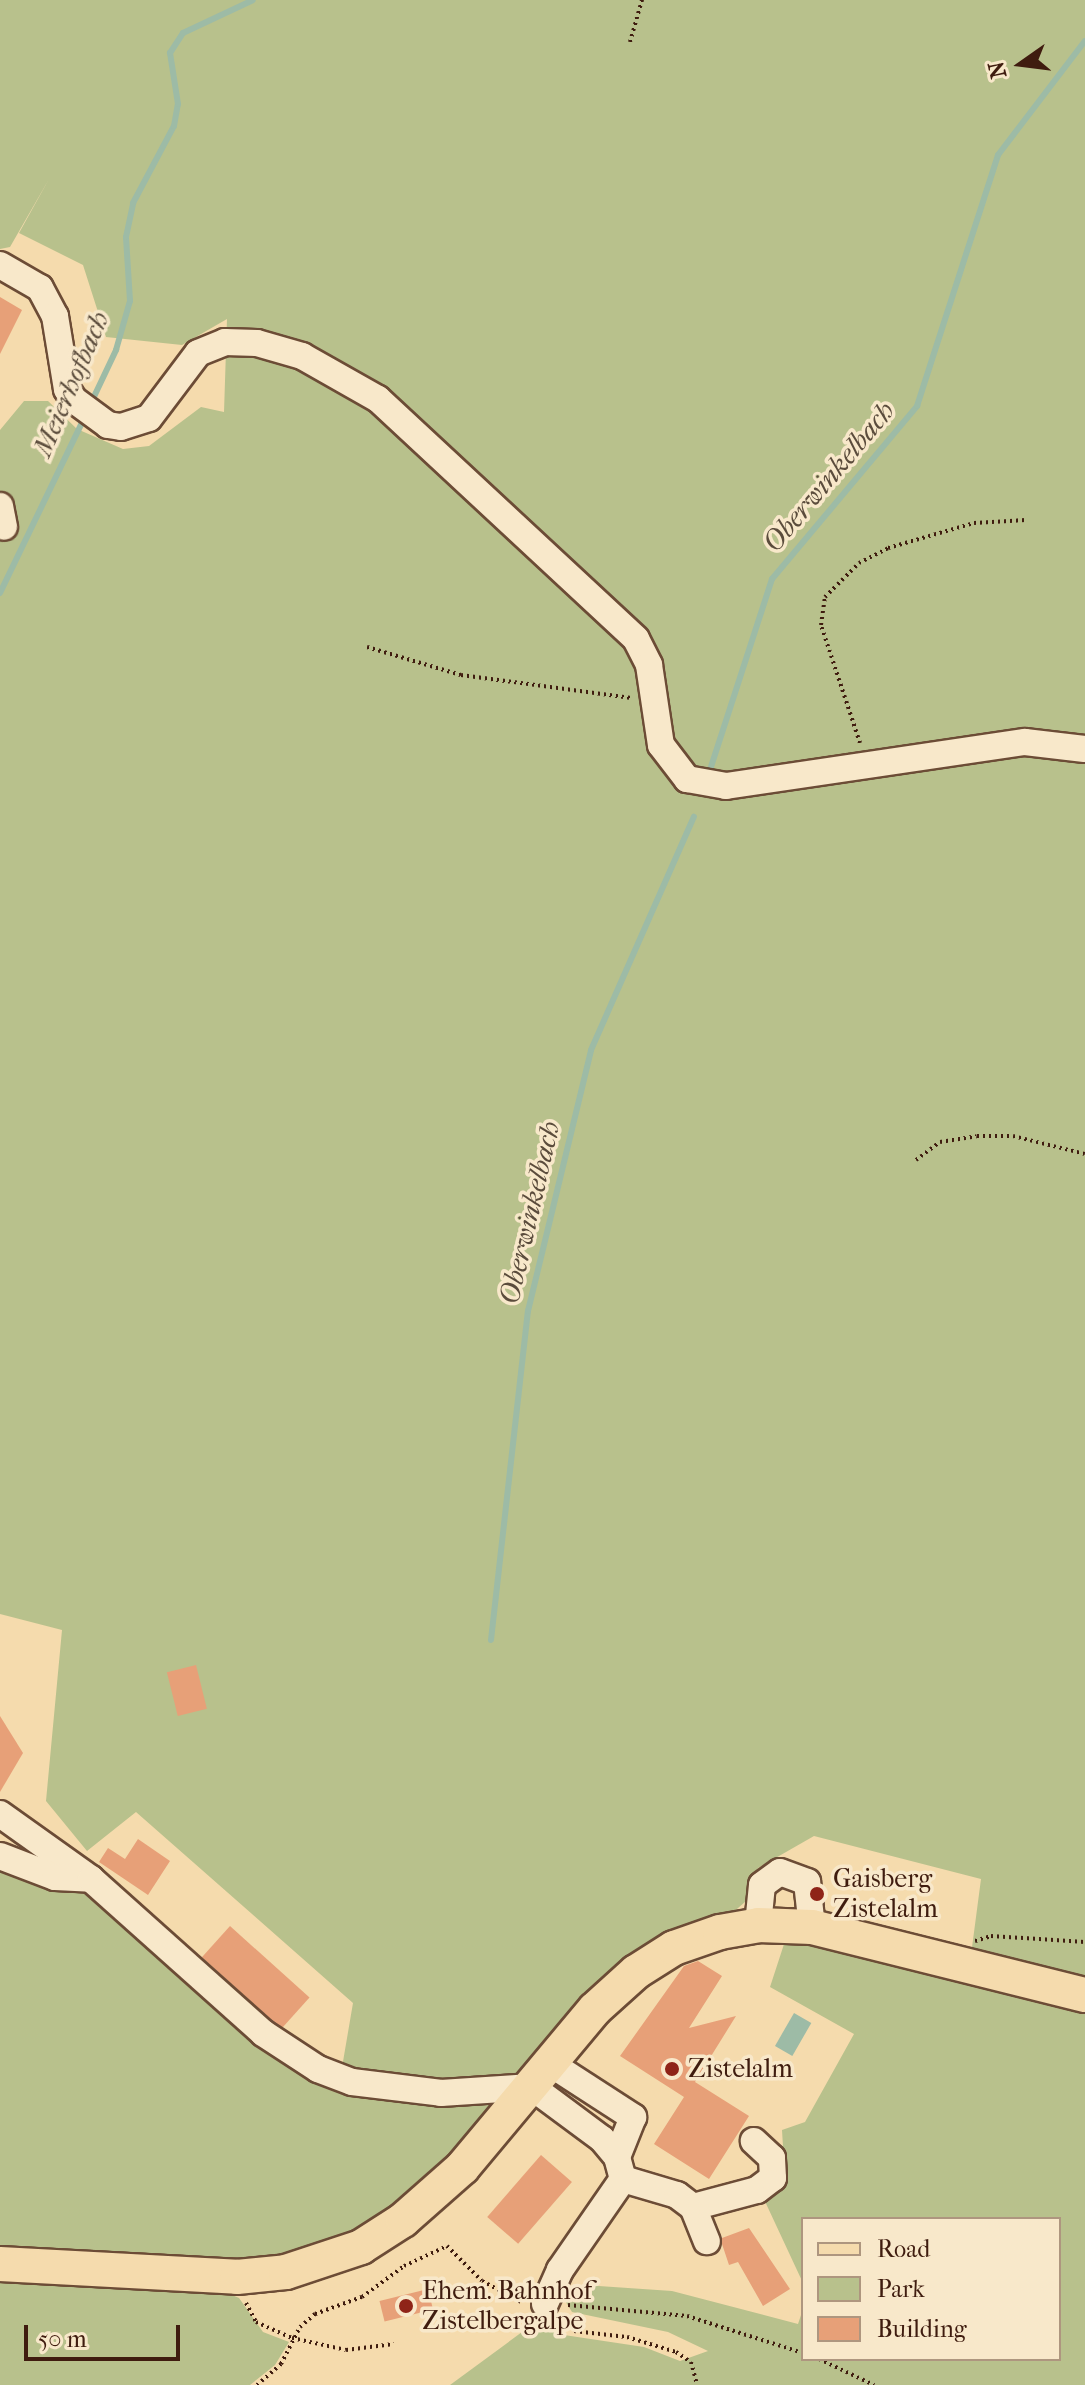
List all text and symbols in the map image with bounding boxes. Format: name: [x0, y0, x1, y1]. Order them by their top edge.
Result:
north arrow: [981, 24, 1061, 104]
text: N: [983, 59, 1012, 81]
water label: Meierhofbach: [25, 307, 117, 461]
water label: Oberwinkelbach: [756, 395, 902, 559]
water label: Oberwinkelbach: [493, 1118, 567, 1308]
place label: Gaisberg Zistelalm: [833, 1863, 938, 1924]
marker: Gaisberg Zistelalm: [808, 1885, 826, 1903]
place label: Zistelalm: [688, 2053, 793, 2085]
marker: Zistelalm: [663, 2060, 681, 2078]
legend: [801, 2217, 1061, 2361]
text: Road: [877, 2235, 930, 2263]
place label: Ehem. Bahnhof Zistelbergalpe: [422, 2275, 592, 2336]
text: Park: [877, 2275, 925, 2303]
marker: Ehem. Bahnhof Zistelbergalpe: [397, 2297, 415, 2315]
scale bar: [28, 2309, 184, 2359]
text: Building: [877, 2315, 967, 2343]
text: 50 m: [38, 2325, 87, 2353]

